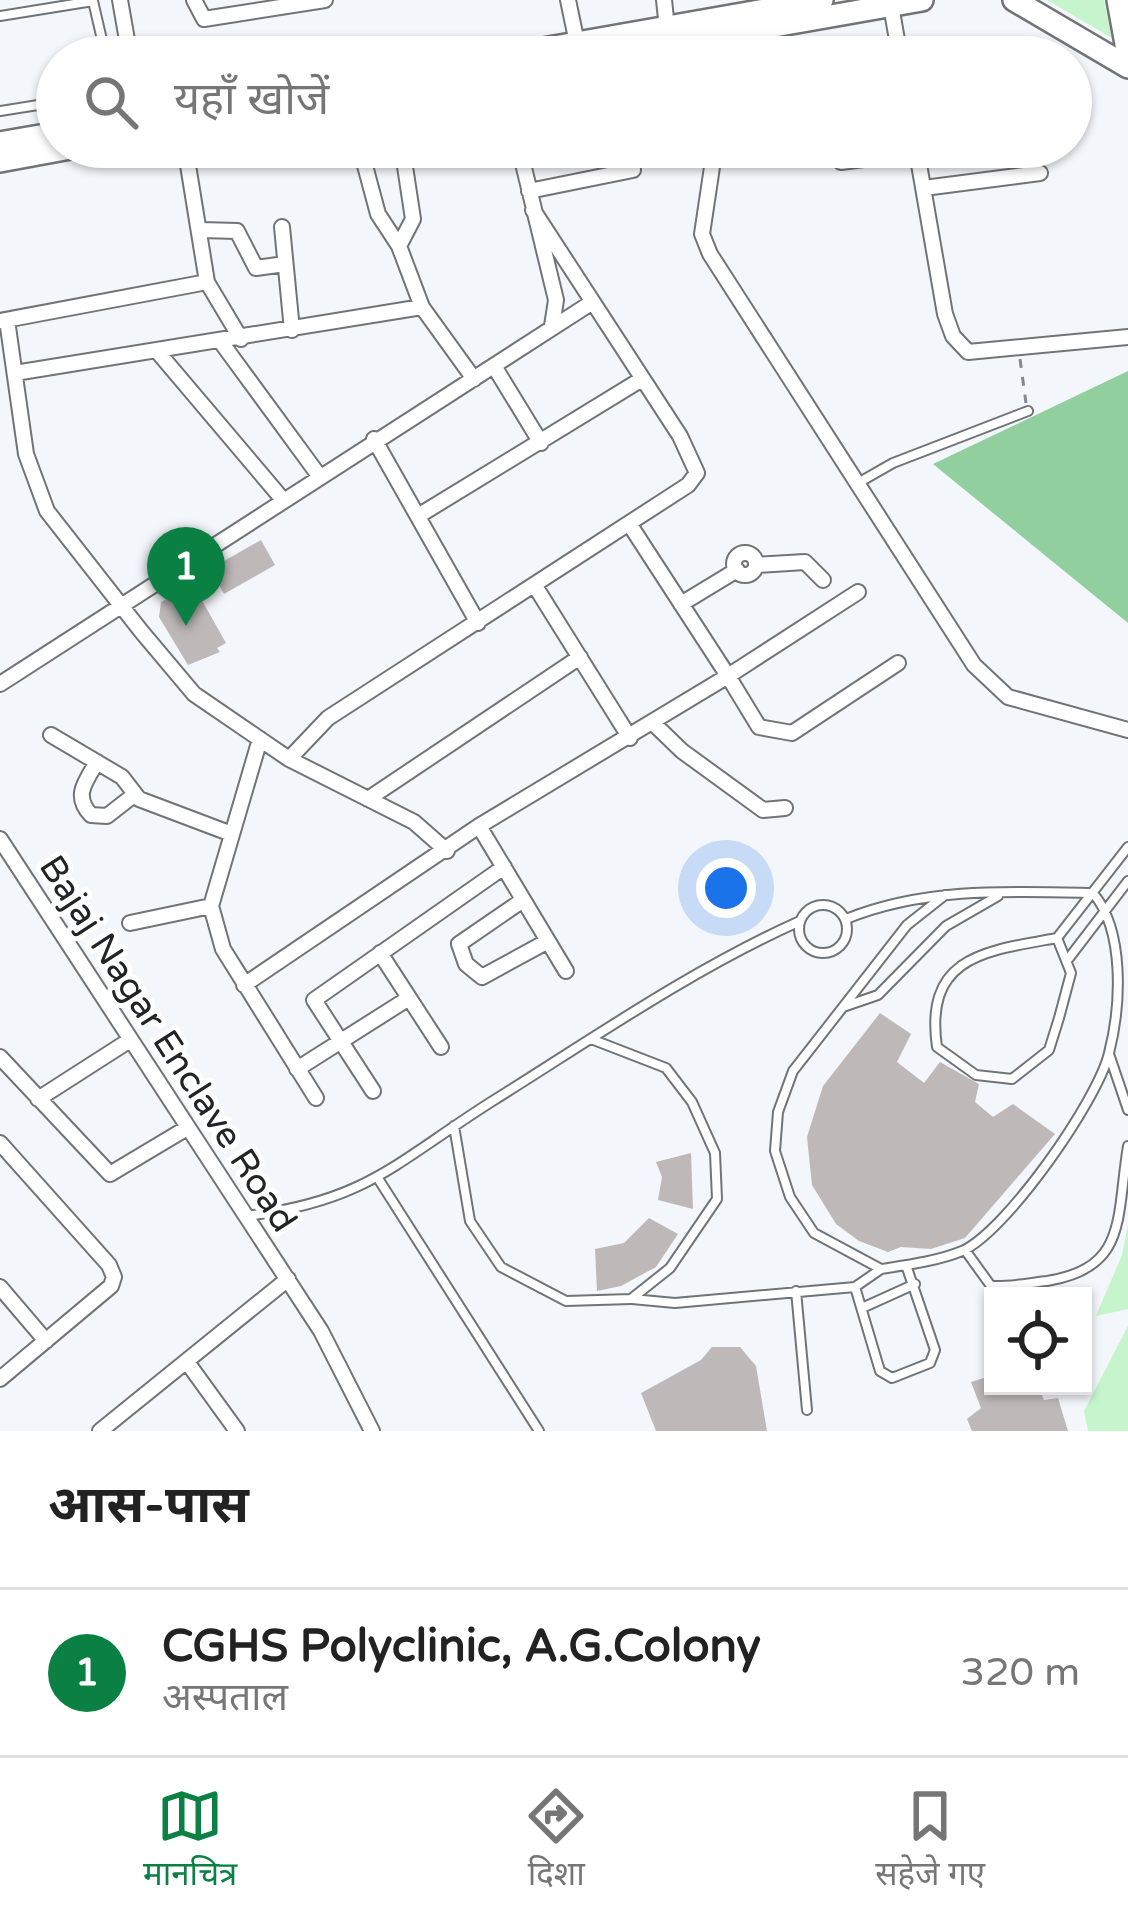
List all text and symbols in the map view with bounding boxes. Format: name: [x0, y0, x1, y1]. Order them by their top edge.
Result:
search box: [36, 36, 1092, 168]
icon: search: [78, 69, 144, 135]
text: यहाँ खोजें: [174, 73, 329, 127]
pin: 1: [147, 527, 225, 626]
street label: Bajaj Nagar Enclave Road: [30, 848, 306, 1240]
your location: [696, 858, 756, 918]
map controls: [984, 1287, 1092, 1395]
button: locate: [984, 1287, 1092, 1395]
text: आस-पास: [48, 1475, 249, 1537]
text: CGHS Polyclinic, A.G.Colony: [162, 1620, 761, 1674]
text: 1: [75, 1649, 99, 1696]
text: 320 m: [961, 1649, 1080, 1696]
text: अस्पताल: [162, 1674, 288, 1721]
tab: मानचित्र: [143, 1783, 237, 1898]
tab: दिशा: [523, 1783, 589, 1898]
tab: सहेजे गए: [875, 1783, 985, 1898]

